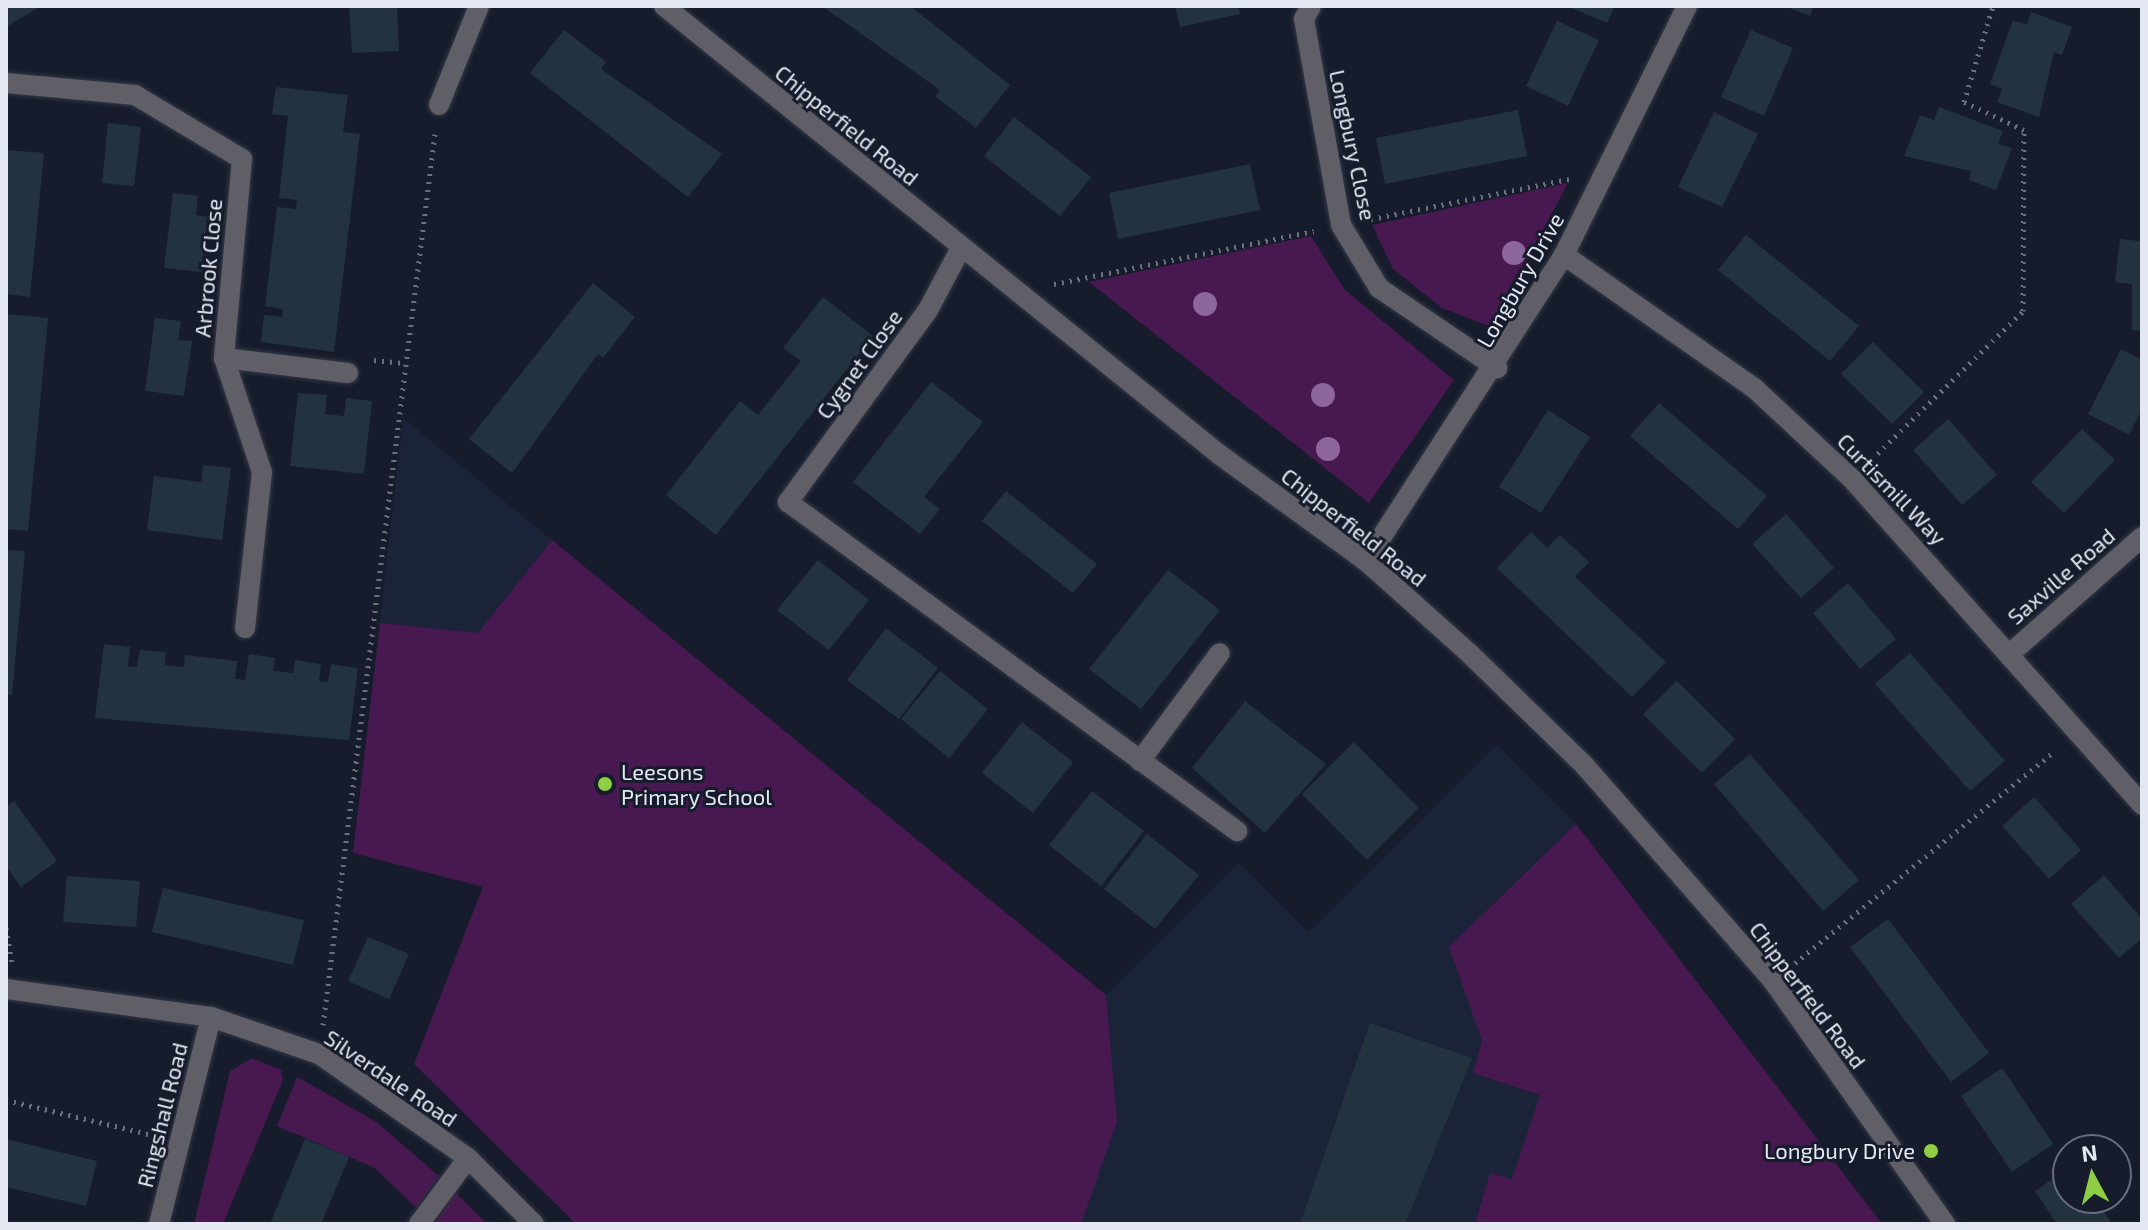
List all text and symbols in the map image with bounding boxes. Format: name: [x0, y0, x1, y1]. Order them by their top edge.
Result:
street label: Chipperfield Road: [770, 59, 924, 191]
street label: Longbury Close: [1324, 67, 1382, 223]
street label: Arbrook Close: [189, 197, 227, 339]
street label: Longbury Drive: [1471, 208, 1569, 352]
street label: Cygnet Close: [811, 304, 907, 424]
street label: Curtismill Way: [1832, 427, 1952, 551]
street label: Chipperfield Road: [1276, 462, 1432, 592]
street label: Saxville Road: [2002, 522, 2120, 630]
place label: Leesons Primary School: [621, 758, 772, 810]
marker: Leesons Primary School: [596, 775, 614, 793]
street label: Chipperfield Road: [1744, 916, 1872, 1074]
street label: Silverdale Road: [320, 1024, 462, 1132]
street label: Ringshall Road: [131, 1040, 193, 1190]
north arrow: [2052, 1134, 2132, 1214]
place label: Longbury Drive: [1764, 1138, 1915, 1164]
text: N: [2080, 1138, 2099, 1166]
marker: Longbury Drive: [1922, 1142, 1940, 1160]

